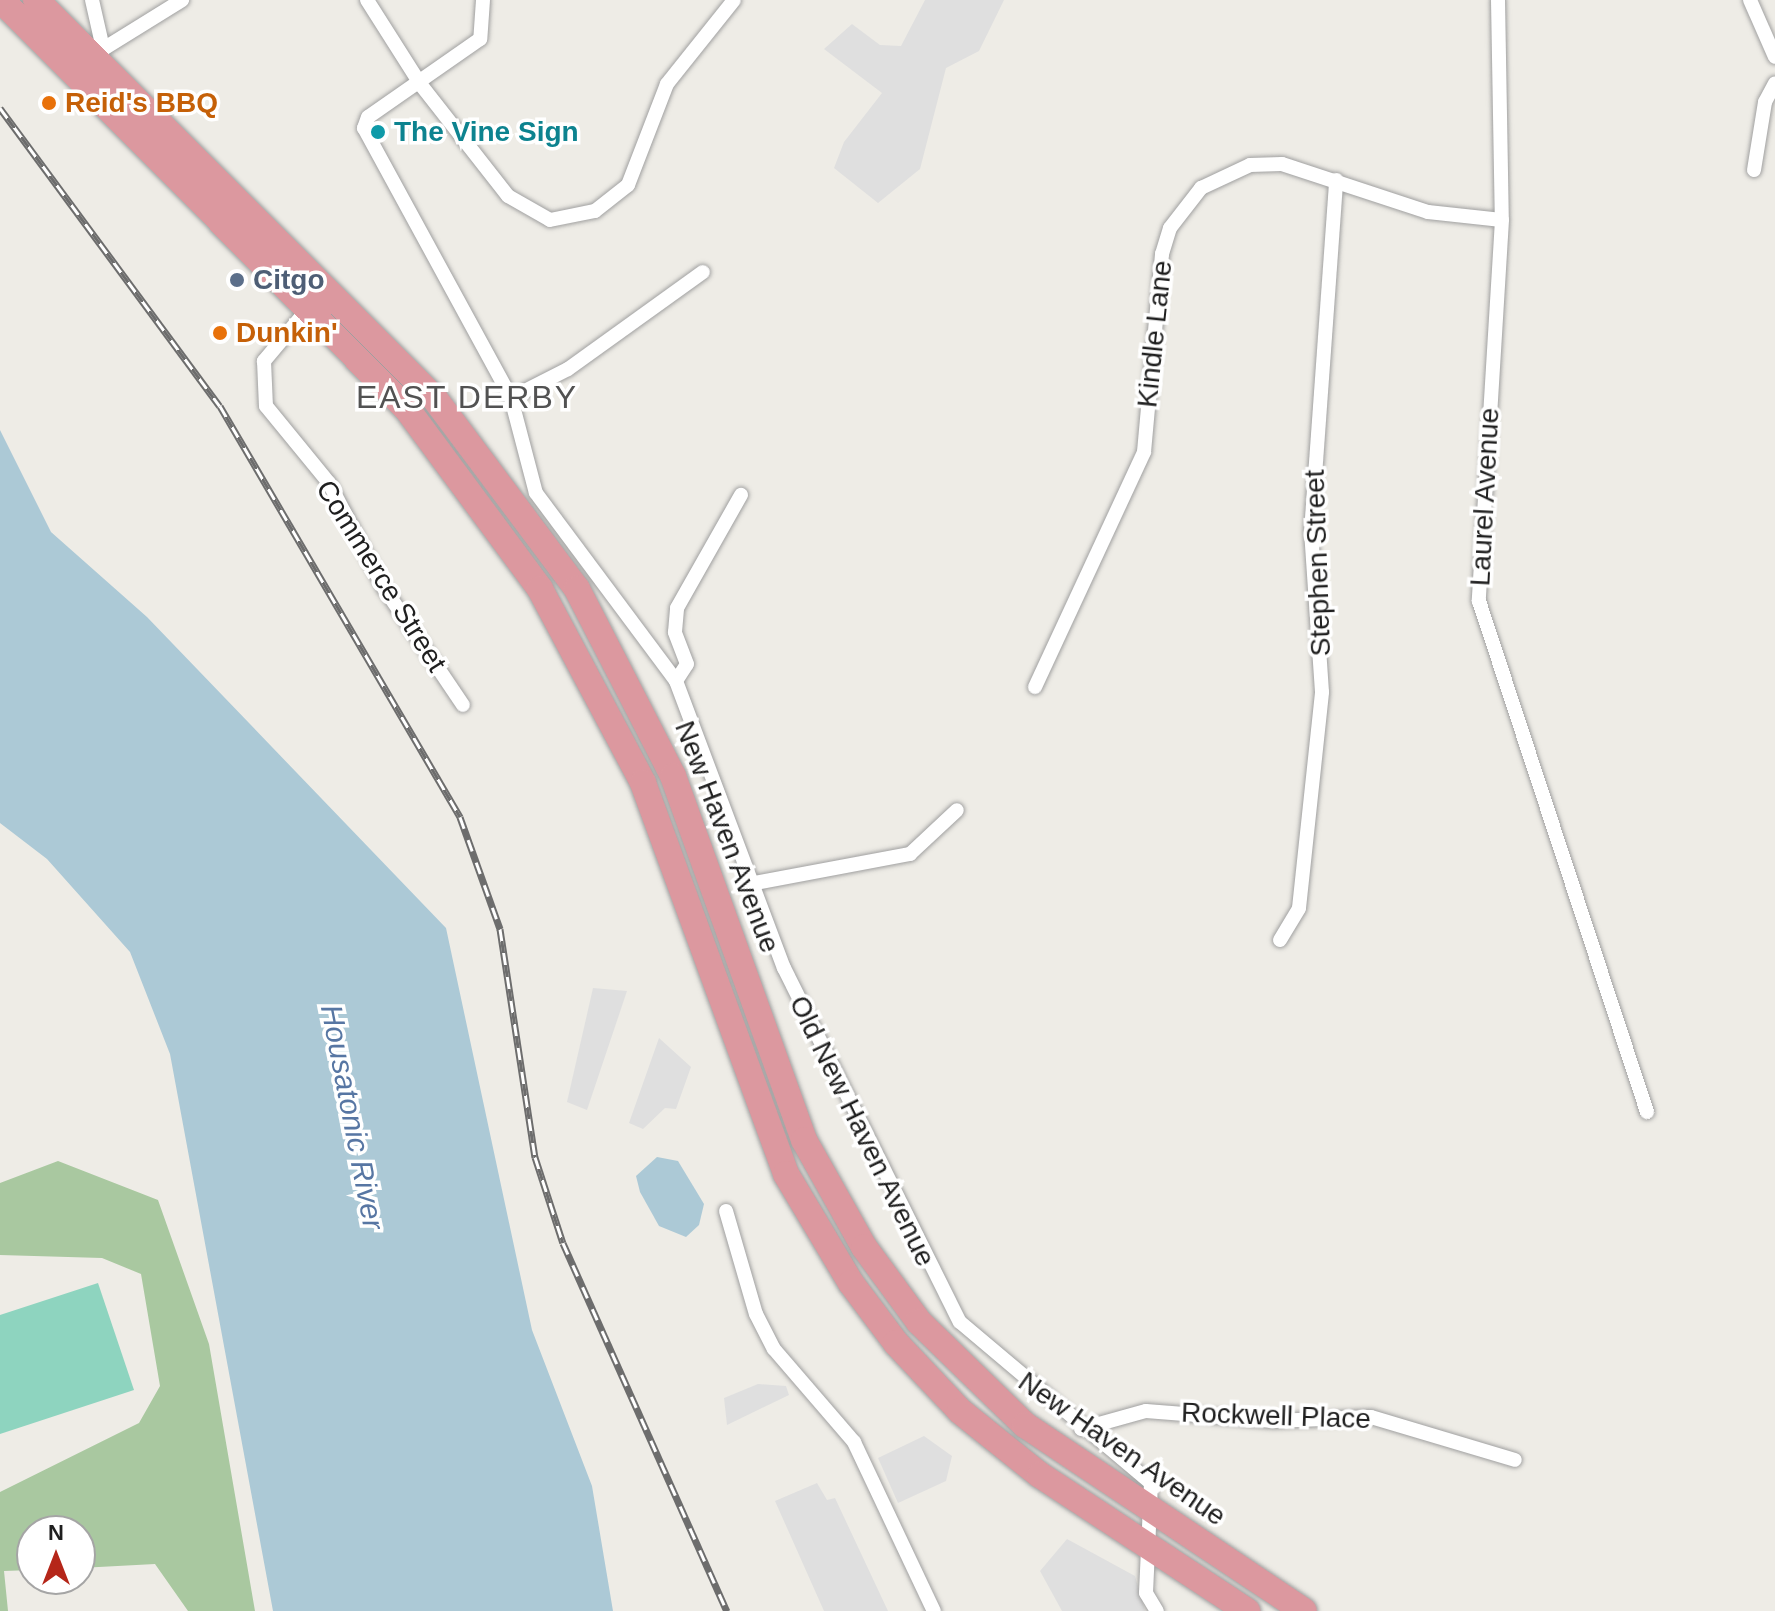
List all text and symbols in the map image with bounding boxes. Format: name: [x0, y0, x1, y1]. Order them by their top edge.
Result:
place label: Reid's BBQ: [65, 86, 218, 120]
marker: Reid's BBQ: [40, 94, 58, 112]
place label: The Vine Sign: [394, 115, 579, 149]
marker: The Vine Sign: [369, 123, 387, 141]
street label: Kindle Lane: [1131, 259, 1179, 409]
place label: Citgo: [253, 263, 325, 297]
marker: Citgo: [228, 271, 246, 289]
place label: Dunkin': [236, 316, 338, 350]
marker: Dunkin': [211, 324, 229, 342]
district label: EAST DERBY: [356, 378, 578, 416]
street label: Laurel Avenue: [1464, 406, 1506, 588]
street label: Stephen Street: [1298, 469, 1338, 657]
street label: Commerce Street: [309, 474, 453, 678]
street label: New Haven Avenue: [667, 716, 787, 958]
street label: Old New Haven Avenue: [782, 990, 942, 1272]
water label: Housatonic River: [313, 1001, 391, 1233]
street label: New Haven Avenue: [1011, 1364, 1233, 1534]
street label: Rockwell Place: [1181, 1396, 1371, 1436]
north arrow: [16, 1515, 96, 1595]
text: N: [48, 1520, 64, 1545]

